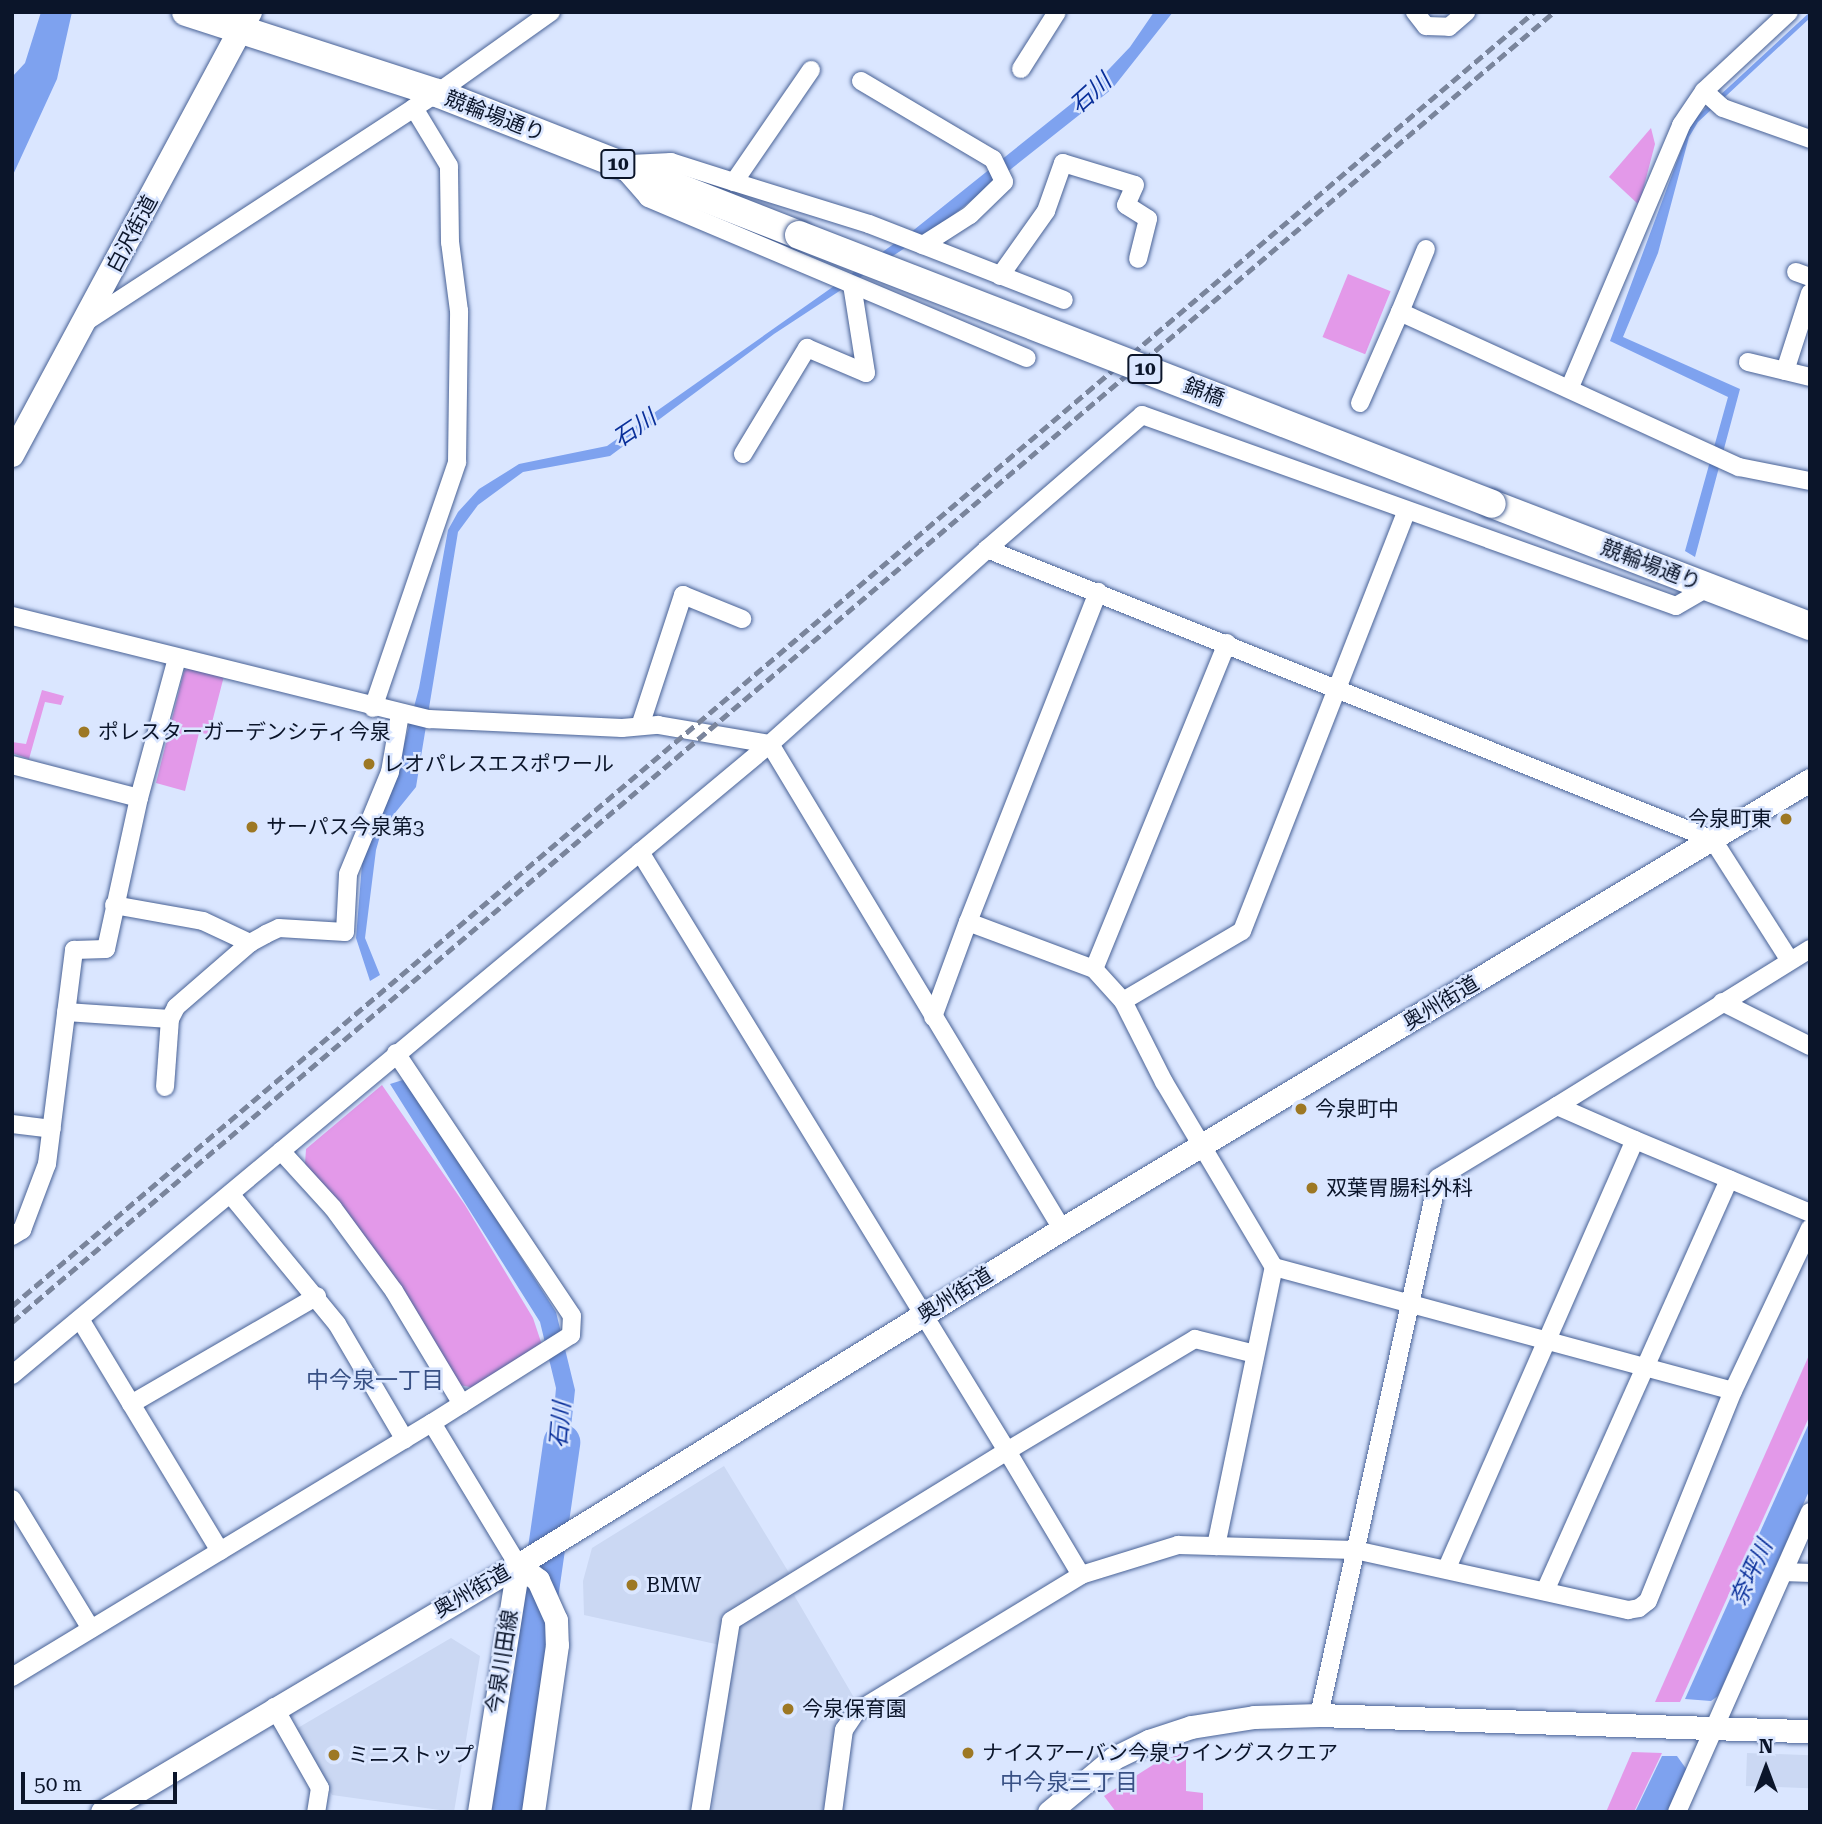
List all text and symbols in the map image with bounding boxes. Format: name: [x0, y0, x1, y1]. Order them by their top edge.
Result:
water label: 石川: [1065, 68, 1117, 120]
street label: 競輪場通り: [441, 85, 549, 147]
road number: 10: [599, 148, 637, 180]
street label: 白沢街道: [101, 191, 163, 277]
road number: 10: [1126, 354, 1164, 384]
street label: 錦橋: [1180, 373, 1228, 411]
water label: 石川: [608, 405, 662, 453]
street label: 競輪場通り: [1597, 534, 1705, 596]
place label: ポレスターガーデンシティ今泉: [98, 719, 392, 745]
marker: ポレスターガーデンシティ今泉: [76, 724, 92, 740]
place label: レオパレスエスポワール: [383, 751, 614, 777]
marker: レオパレスエスポワール: [361, 756, 377, 772]
place label: 今泉町東: [1688, 806, 1772, 832]
marker: 今泉町東: [1778, 811, 1794, 827]
place label: サーパス今泉第3: [266, 814, 425, 840]
marker: サーパス今泉第3: [244, 819, 260, 835]
street label: 奥州街道: [1399, 971, 1483, 1035]
place label: 今泉町中: [1315, 1096, 1399, 1122]
marker: 今泉町中: [1293, 1101, 1309, 1117]
place label: 双葉胃腸科外科: [1326, 1175, 1473, 1201]
marker: 双葉胃腸科外科: [1304, 1180, 1320, 1196]
street label: 奥州街道: [913, 1262, 997, 1328]
district label: 中今泉一丁目: [306, 1367, 444, 1395]
water label: 石川: [545, 1401, 577, 1449]
water label: 奈坪川: [1725, 1536, 1779, 1610]
street label: 奥州街道: [429, 1559, 515, 1623]
place label: BMW: [646, 1572, 701, 1598]
marker: BMW: [624, 1577, 640, 1593]
street label: 今泉川田線: [481, 1608, 523, 1716]
place label: 今泉保育園: [802, 1696, 907, 1722]
marker: 今泉保育園: [780, 1701, 796, 1717]
north arrow: [1731, 1733, 1801, 1803]
text: N: [1759, 1735, 1773, 1758]
place label: ナイスアーバン今泉ウイングスクエア: [982, 1740, 1338, 1766]
place label: ミニストップ: [348, 1742, 474, 1768]
marker: ナイスアーバン今泉ウイングスクエア: [960, 1745, 976, 1761]
marker: ミニストップ: [326, 1747, 342, 1763]
scale bar: [24, 1758, 180, 1802]
district label: 中今泉三丁目: [1000, 1769, 1138, 1797]
text: 50 m: [34, 1772, 82, 1796]

